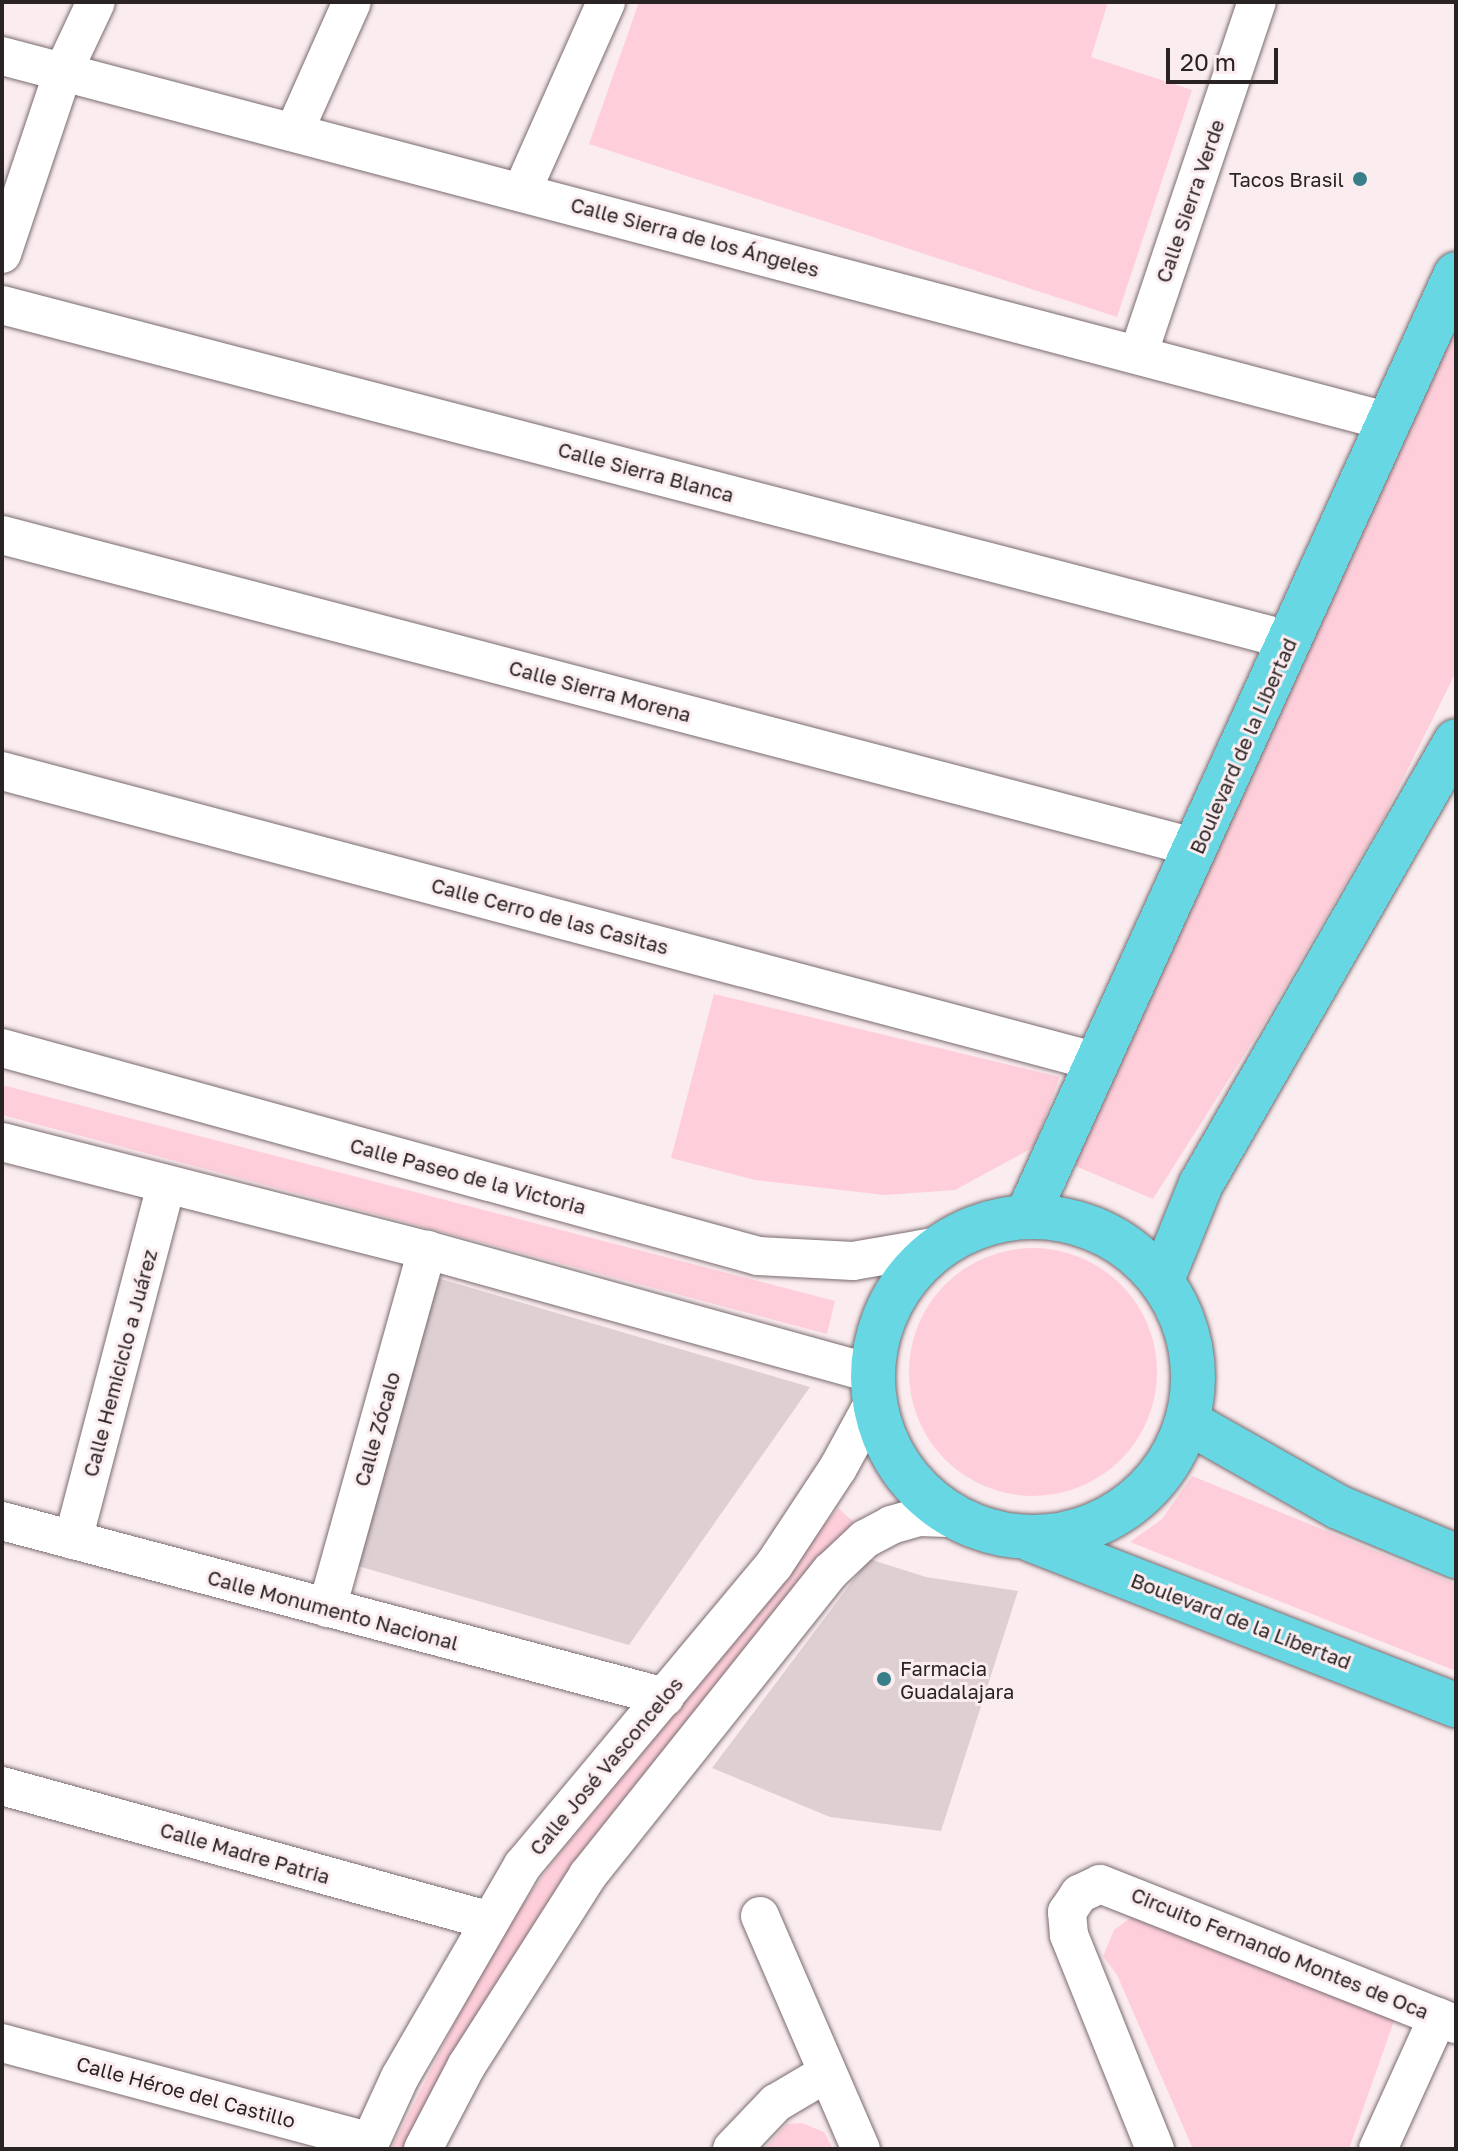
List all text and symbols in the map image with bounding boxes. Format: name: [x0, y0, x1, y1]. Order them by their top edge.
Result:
scale bar: [1170, 32, 1282, 82]
text: 20 m: [1180, 47, 1236, 76]
street label: Calle Sierra Verde: [1151, 116, 1229, 286]
place label: Tacos Brasil: [1229, 167, 1344, 191]
marker: Tacos Brasil: [1351, 170, 1369, 188]
street label: Calle Sierra de los Ángeles: [568, 192, 822, 282]
street label: Calle Sierra Blanca: [555, 437, 737, 507]
street label: Boulevard de la Libertad: [1184, 634, 1302, 858]
street label: Calle Sierra Morena: [506, 655, 694, 727]
street label: Calle Cerro de las Casitas: [429, 873, 671, 959]
street label: Calle Paseo de la Victoria: [347, 1133, 589, 1219]
street label: Calle Hemiciclo a Juárez: [78, 1247, 162, 1479]
street label: Calle Zócalo: [349, 1369, 405, 1489]
street label: Calle Monumento Nacional: [205, 1565, 461, 1655]
street label: Boulevard de la Libertad: [1128, 1568, 1354, 1674]
place label: Farmacia Guadalajara: [900, 1656, 1014, 1703]
marker: Farmacia Guadalajara: [875, 1670, 893, 1688]
street label: Calle José Vasconcelos: [524, 1672, 688, 1860]
street label: Calle Madre Patria: [157, 1817, 333, 1889]
street label: Circuito Fernando Montes de Oca: [1128, 1882, 1432, 2024]
street label: Calle Héroe del Castillo: [74, 2051, 298, 2133]

